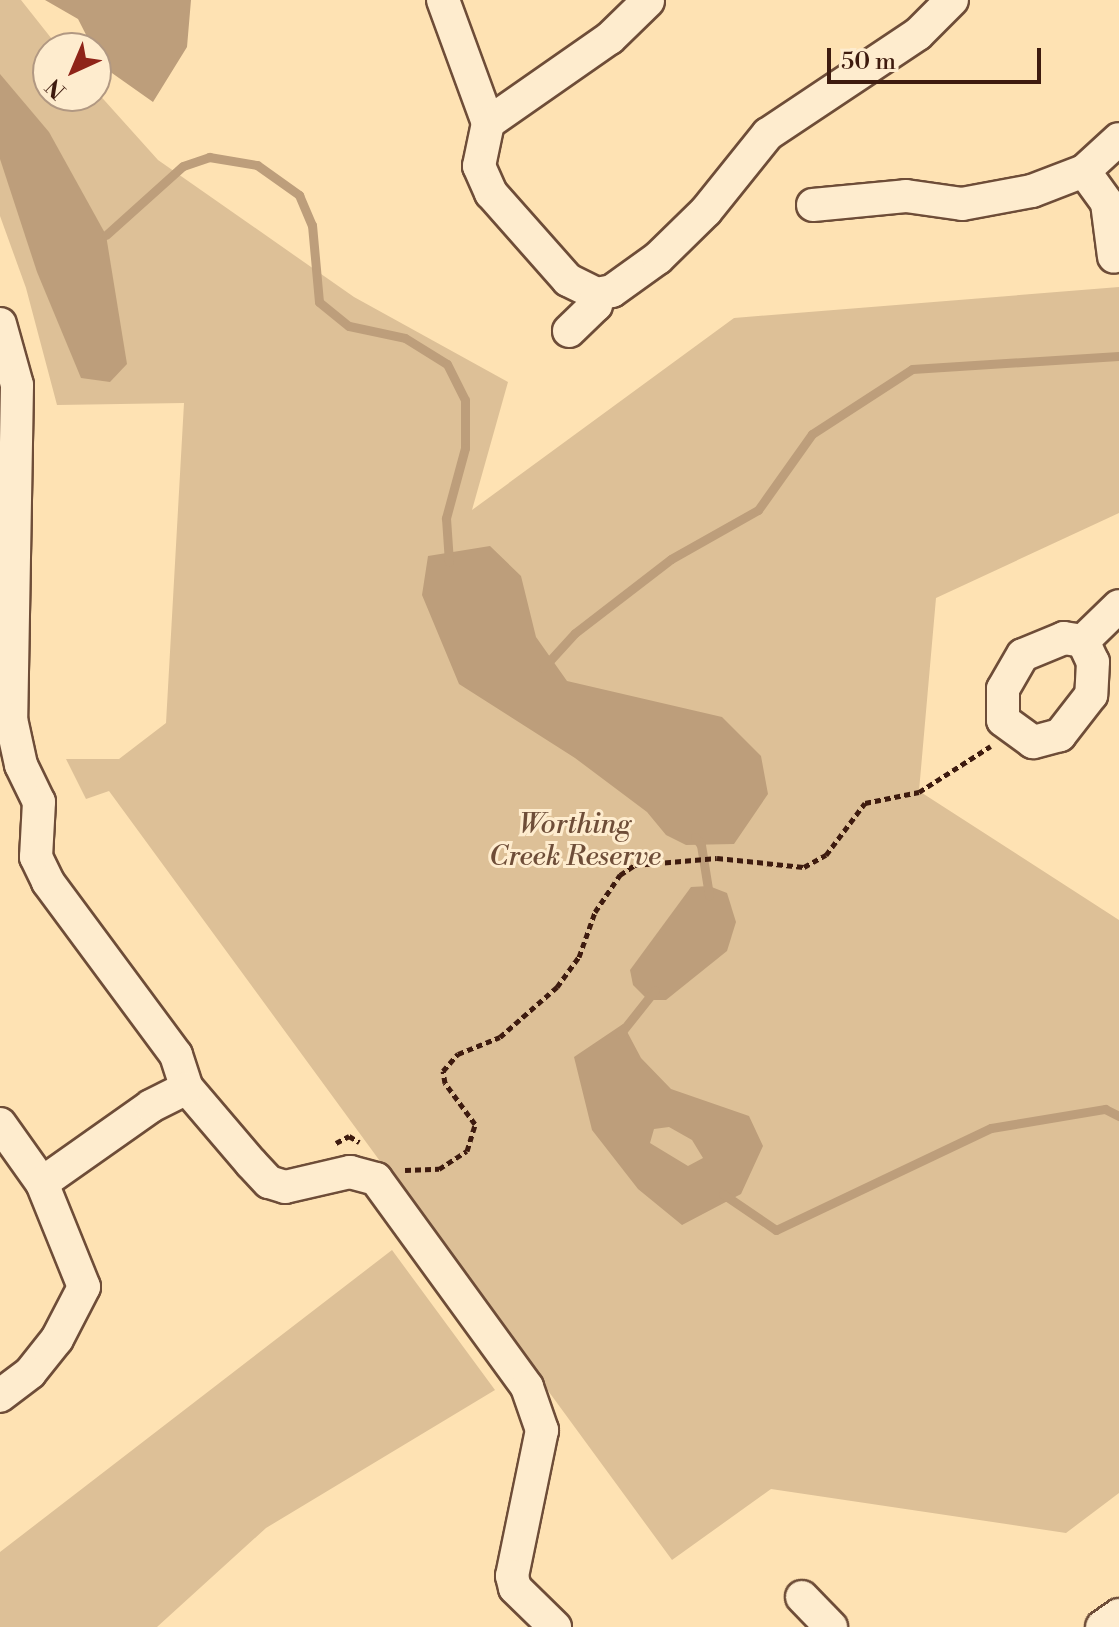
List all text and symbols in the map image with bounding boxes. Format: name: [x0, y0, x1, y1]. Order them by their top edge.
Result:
north arrow: [32, 32, 112, 112]
scale bar: [831, 32, 1045, 82]
text: 50 m: [841, 47, 896, 77]
text: N: [41, 72, 72, 104]
park label: Worthing Creek Reserve: [489, 808, 661, 874]

